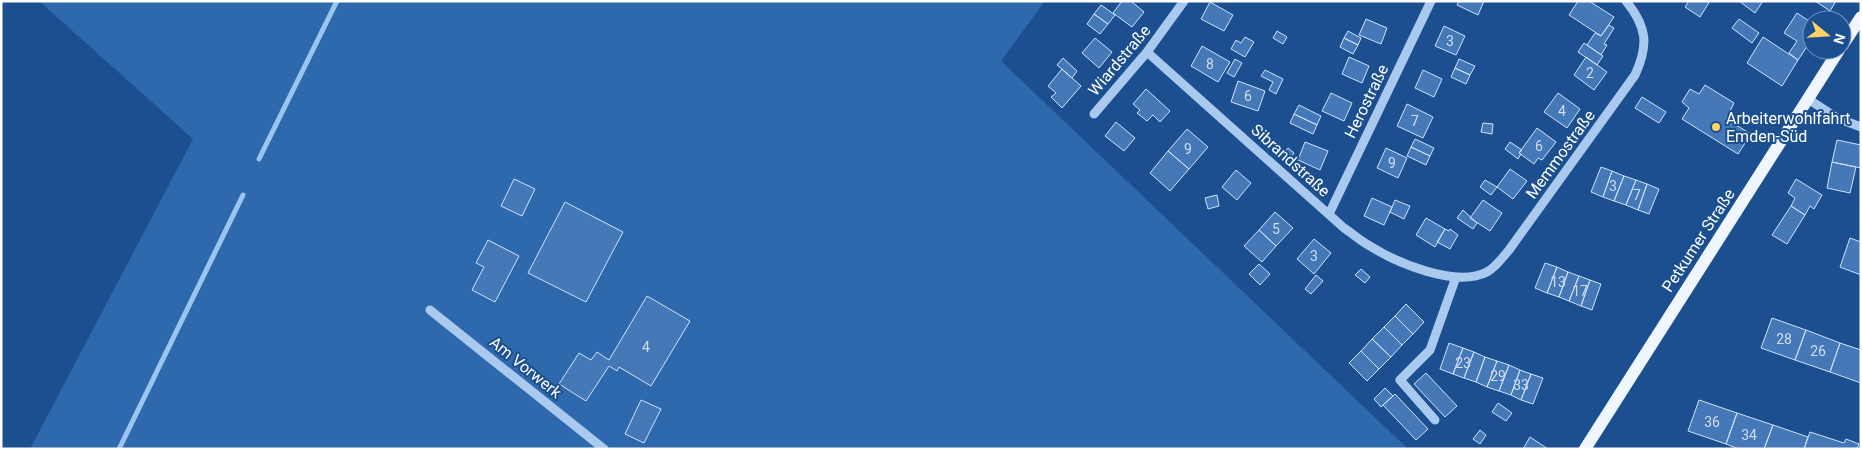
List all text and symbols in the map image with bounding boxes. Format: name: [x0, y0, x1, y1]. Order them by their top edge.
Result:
north arrow: [1802, 10, 1852, 60]
street label: Wiardstraße: [1084, 21, 1154, 100]
text: N: [1830, 32, 1849, 46]
house number: 3: [1446, 33, 1454, 49]
house number: 8: [1206, 56, 1214, 72]
street label: Herostraße: [1340, 61, 1392, 141]
house number: 2: [1586, 65, 1594, 81]
house number: 6: [1244, 88, 1252, 104]
house number: 4: [1558, 103, 1566, 119]
street label: Memmostraße: [1522, 106, 1599, 202]
place label: Arbeiterwohlfahrt Emden-Süd: [1726, 109, 1850, 146]
house number: 7: [1411, 113, 1419, 129]
street label: Sibrandstraße: [1247, 120, 1334, 201]
marker: Arbeiterwohlfahrt Emden-Süd: [1710, 121, 1722, 133]
house number: 6: [1535, 138, 1543, 154]
house number: 9: [1184, 141, 1192, 157]
house number: 9: [1388, 155, 1396, 171]
house number: 3: [1609, 178, 1617, 194]
street label: Petkumer Straße: [1658, 185, 1739, 295]
house number: 7: [1633, 187, 1641, 203]
house number: 5: [1272, 221, 1280, 237]
house number: 3: [1310, 248, 1318, 264]
house number: 13: [1550, 274, 1566, 290]
house number: 17: [1572, 283, 1588, 299]
house number: 28: [1776, 331, 1792, 347]
street label: Am Vorwerk: [486, 333, 566, 403]
house number: 4: [642, 339, 650, 355]
house number: 26: [1810, 343, 1826, 359]
house number: 23: [1455, 355, 1471, 371]
house number: 29: [1490, 368, 1506, 384]
house number: 33: [1513, 377, 1529, 393]
house number: 36: [1704, 414, 1720, 430]
house number: 34: [1741, 427, 1757, 443]

